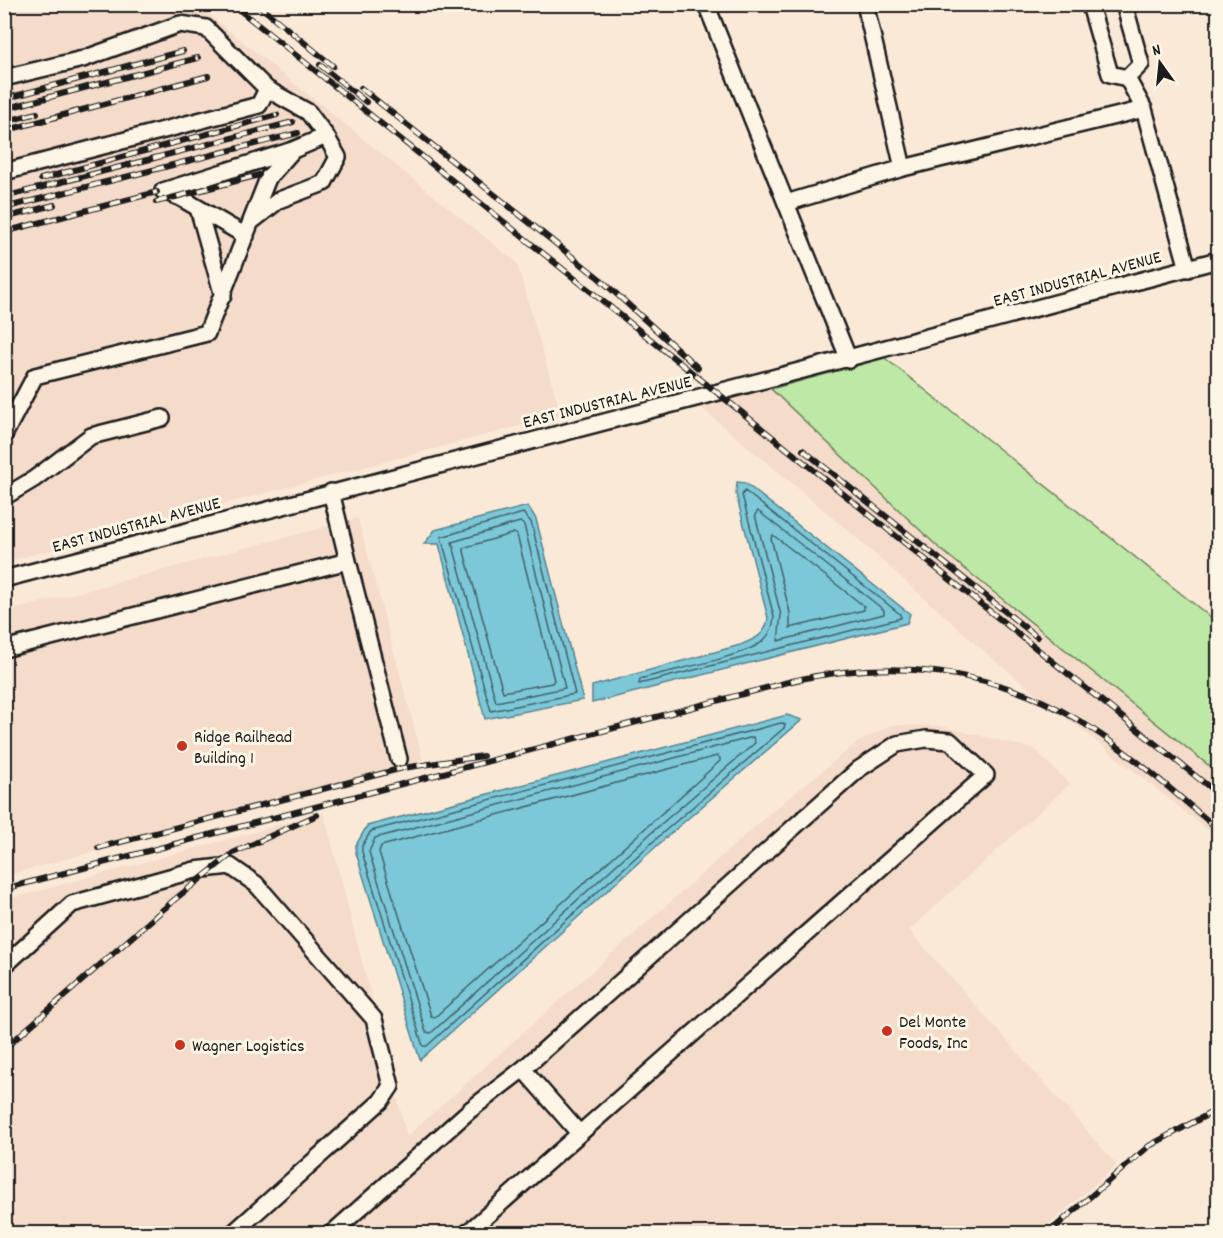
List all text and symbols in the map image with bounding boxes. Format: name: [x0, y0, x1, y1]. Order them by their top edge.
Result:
north arrow: [1130, 33, 1190, 93]
text: N: [1150, 39, 1164, 63]
street label: EAST INDUSTRIAL AVENUE: [991, 246, 1164, 315]
street label: EAST INDUSTRIAL AVENUE: [521, 370, 695, 436]
street label: EAST INDUSTRIAL AVENUE: [50, 492, 223, 561]
place label: Ridge Railhead Building 1: [194, 726, 292, 772]
marker: Ridge Railhead Building 1: [175, 739, 189, 753]
place label: Del Monte Foods, Inc: [899, 1011, 968, 1057]
marker: Del Monte Foods, Inc: [880, 1024, 894, 1038]
place label: Wagner Logistics: [192, 1035, 305, 1060]
marker: Wagner Logistics: [173, 1038, 187, 1052]

